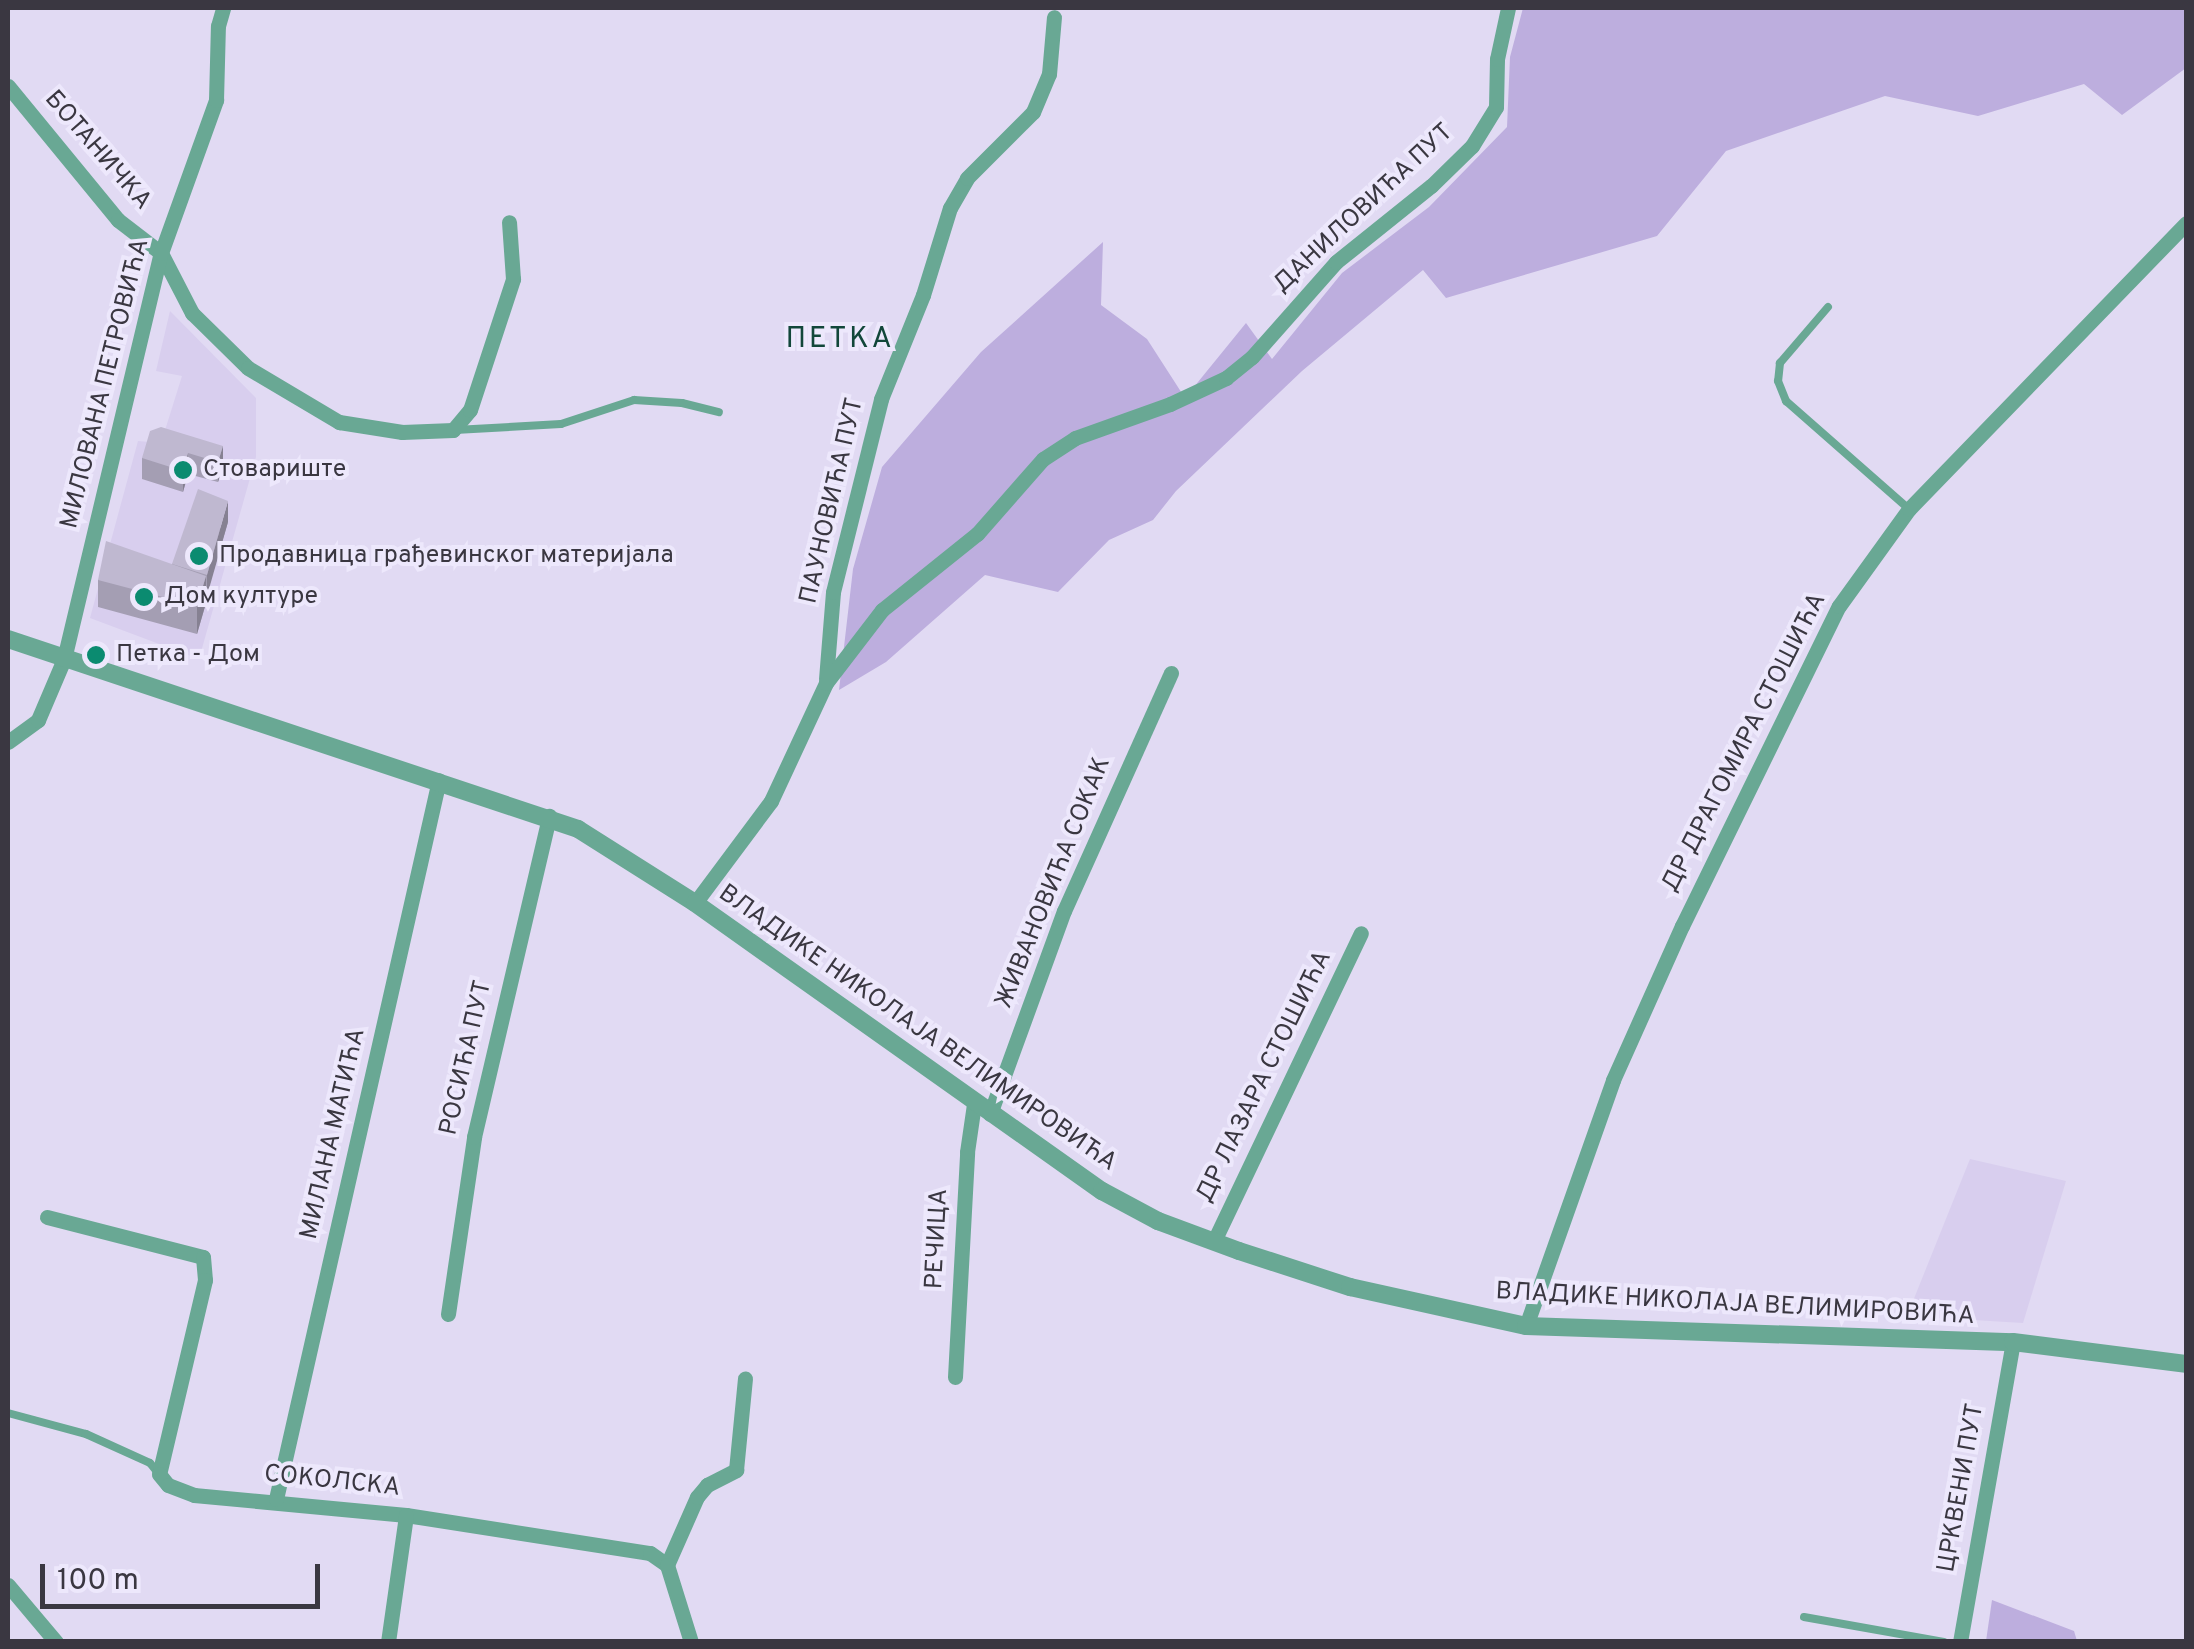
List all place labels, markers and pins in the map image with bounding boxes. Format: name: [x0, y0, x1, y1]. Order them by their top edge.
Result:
place label: Стовариште: [203, 455, 346, 485]
marker: Стовариште: [172, 459, 194, 481]
place label: Продавница грађевинског материјала: [219, 541, 674, 571]
marker: Продавница грађевинског материјала: [188, 545, 210, 567]
place label: Дом културе: [164, 582, 318, 612]
marker: Дом културе: [133, 586, 155, 608]
place label: Петка - Дом: [116, 640, 260, 670]
marker: Петка - Дом: [85, 644, 107, 666]

